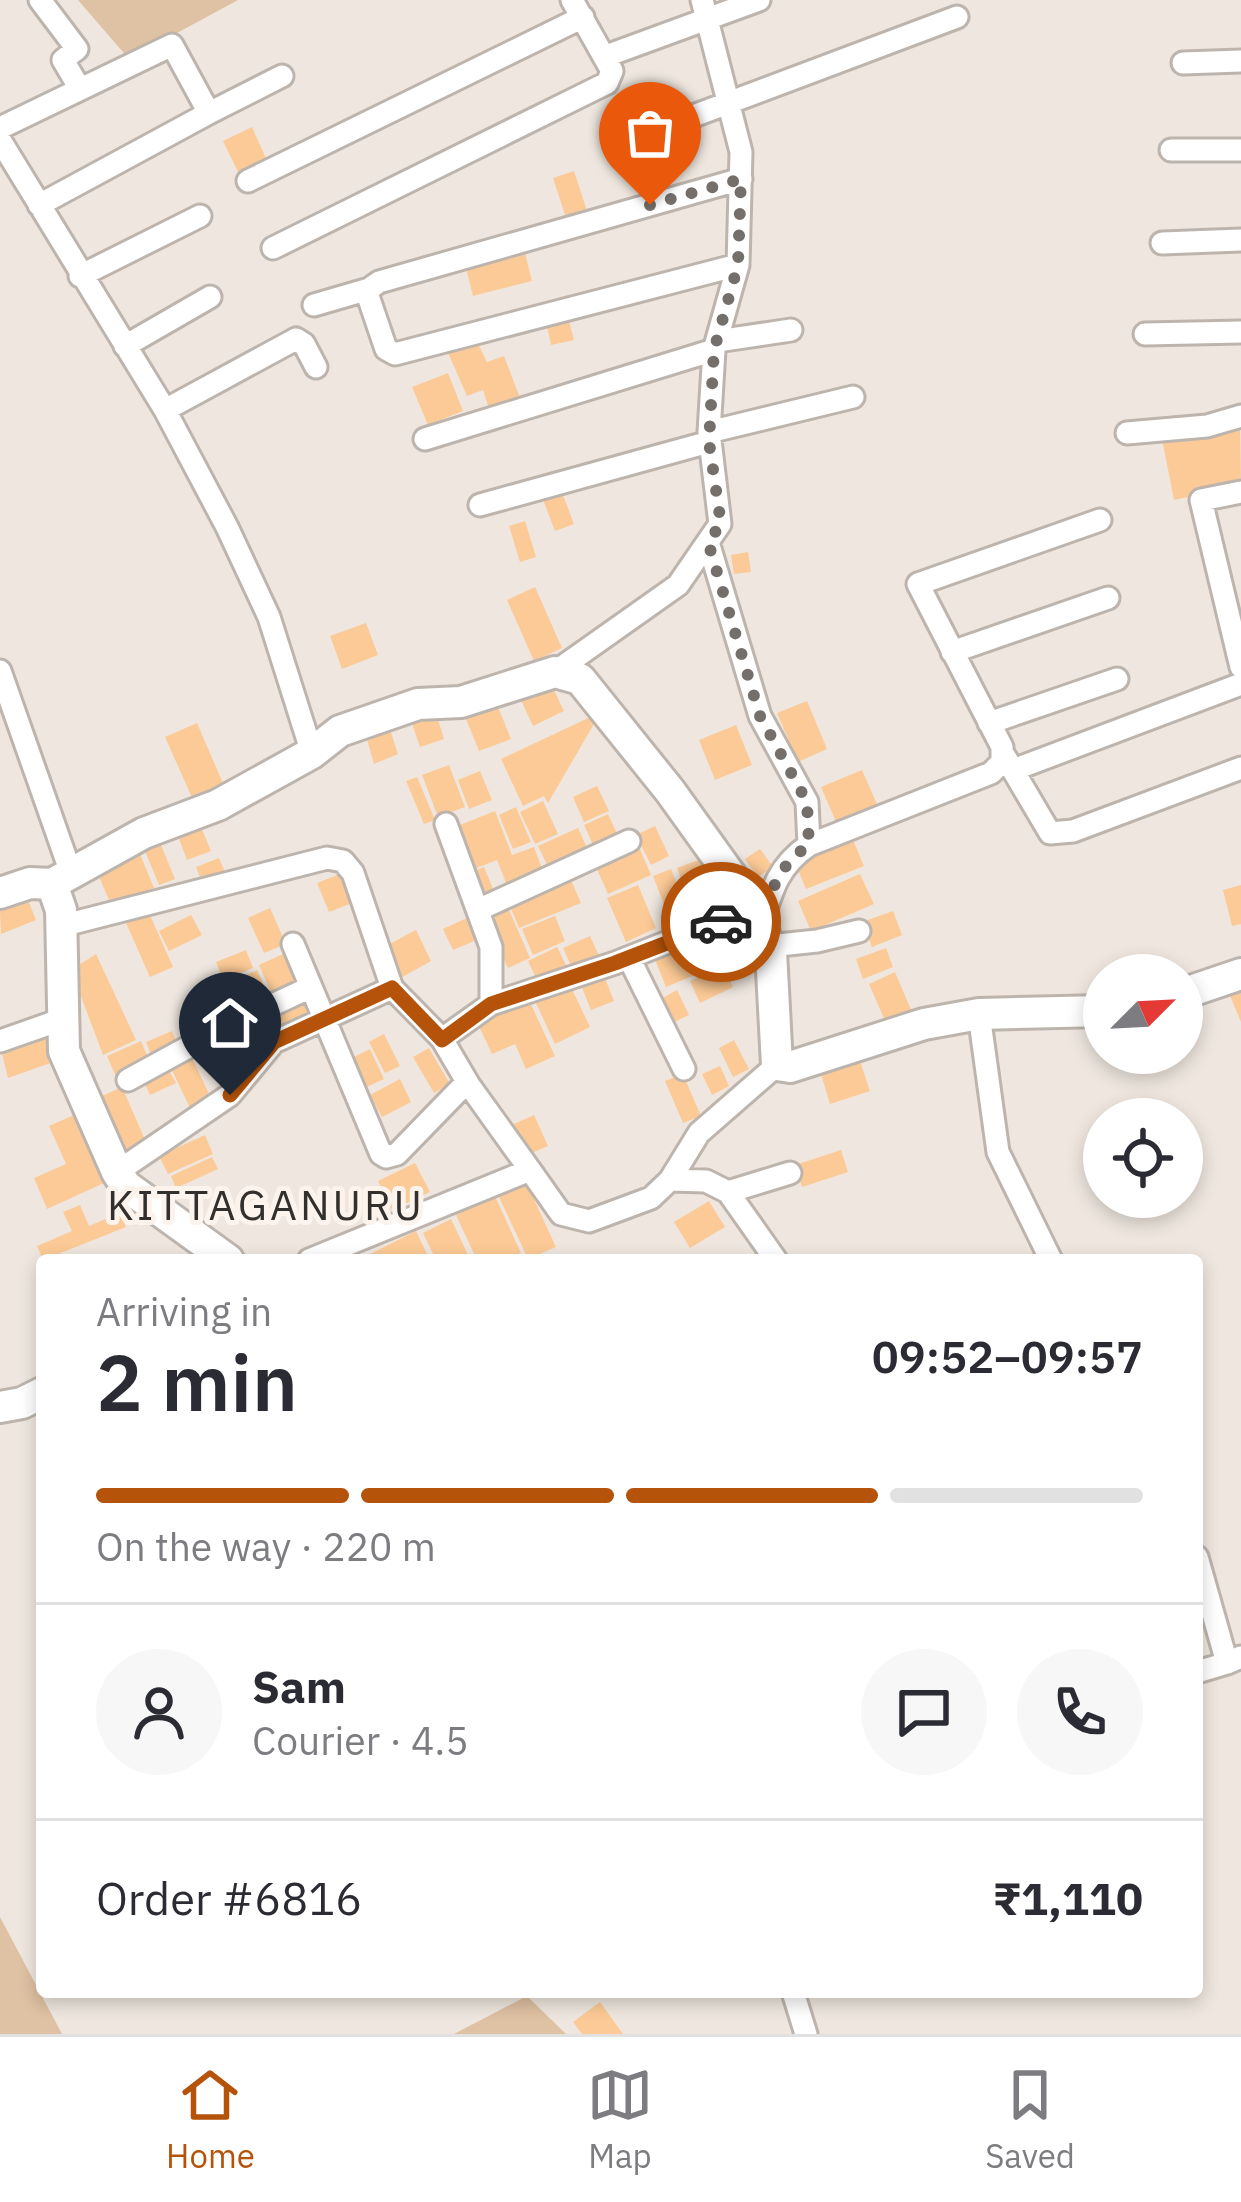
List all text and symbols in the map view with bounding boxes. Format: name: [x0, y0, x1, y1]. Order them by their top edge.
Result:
pin: [599, 82, 701, 205]
icon: bag: [617, 100, 683, 166]
courier: [661, 862, 781, 982]
icon: car: [688, 889, 754, 955]
north arrow: [1083, 954, 1203, 1074]
map controls: [1083, 954, 1203, 1218]
pin: [179, 972, 281, 1095]
icon: home: [197, 990, 263, 1056]
button: locate: [1083, 1098, 1203, 1218]
district label: KITTAGANURU: [107, 1177, 425, 1232]
text: Arriving in: [96, 1286, 272, 1337]
text: 09:52–09:57: [872, 1327, 1143, 1385]
text: 2 min: [96, 1331, 298, 1432]
text: On the way · 220 m: [96, 1521, 436, 1572]
button: person: [96, 1649, 222, 1775]
button: chat: [861, 1649, 987, 1775]
button: phone: [1017, 1649, 1143, 1775]
text: Sam: [252, 1657, 346, 1715]
text: Courier · 4.5: [252, 1715, 469, 1766]
text: Order #6816: [96, 1869, 362, 1927]
text: ₹1,110: [993, 1869, 1143, 1927]
tab: Home: [166, 2062, 255, 2177]
tab: Map: [587, 2062, 653, 2177]
tab: Saved: [985, 2062, 1075, 2177]

